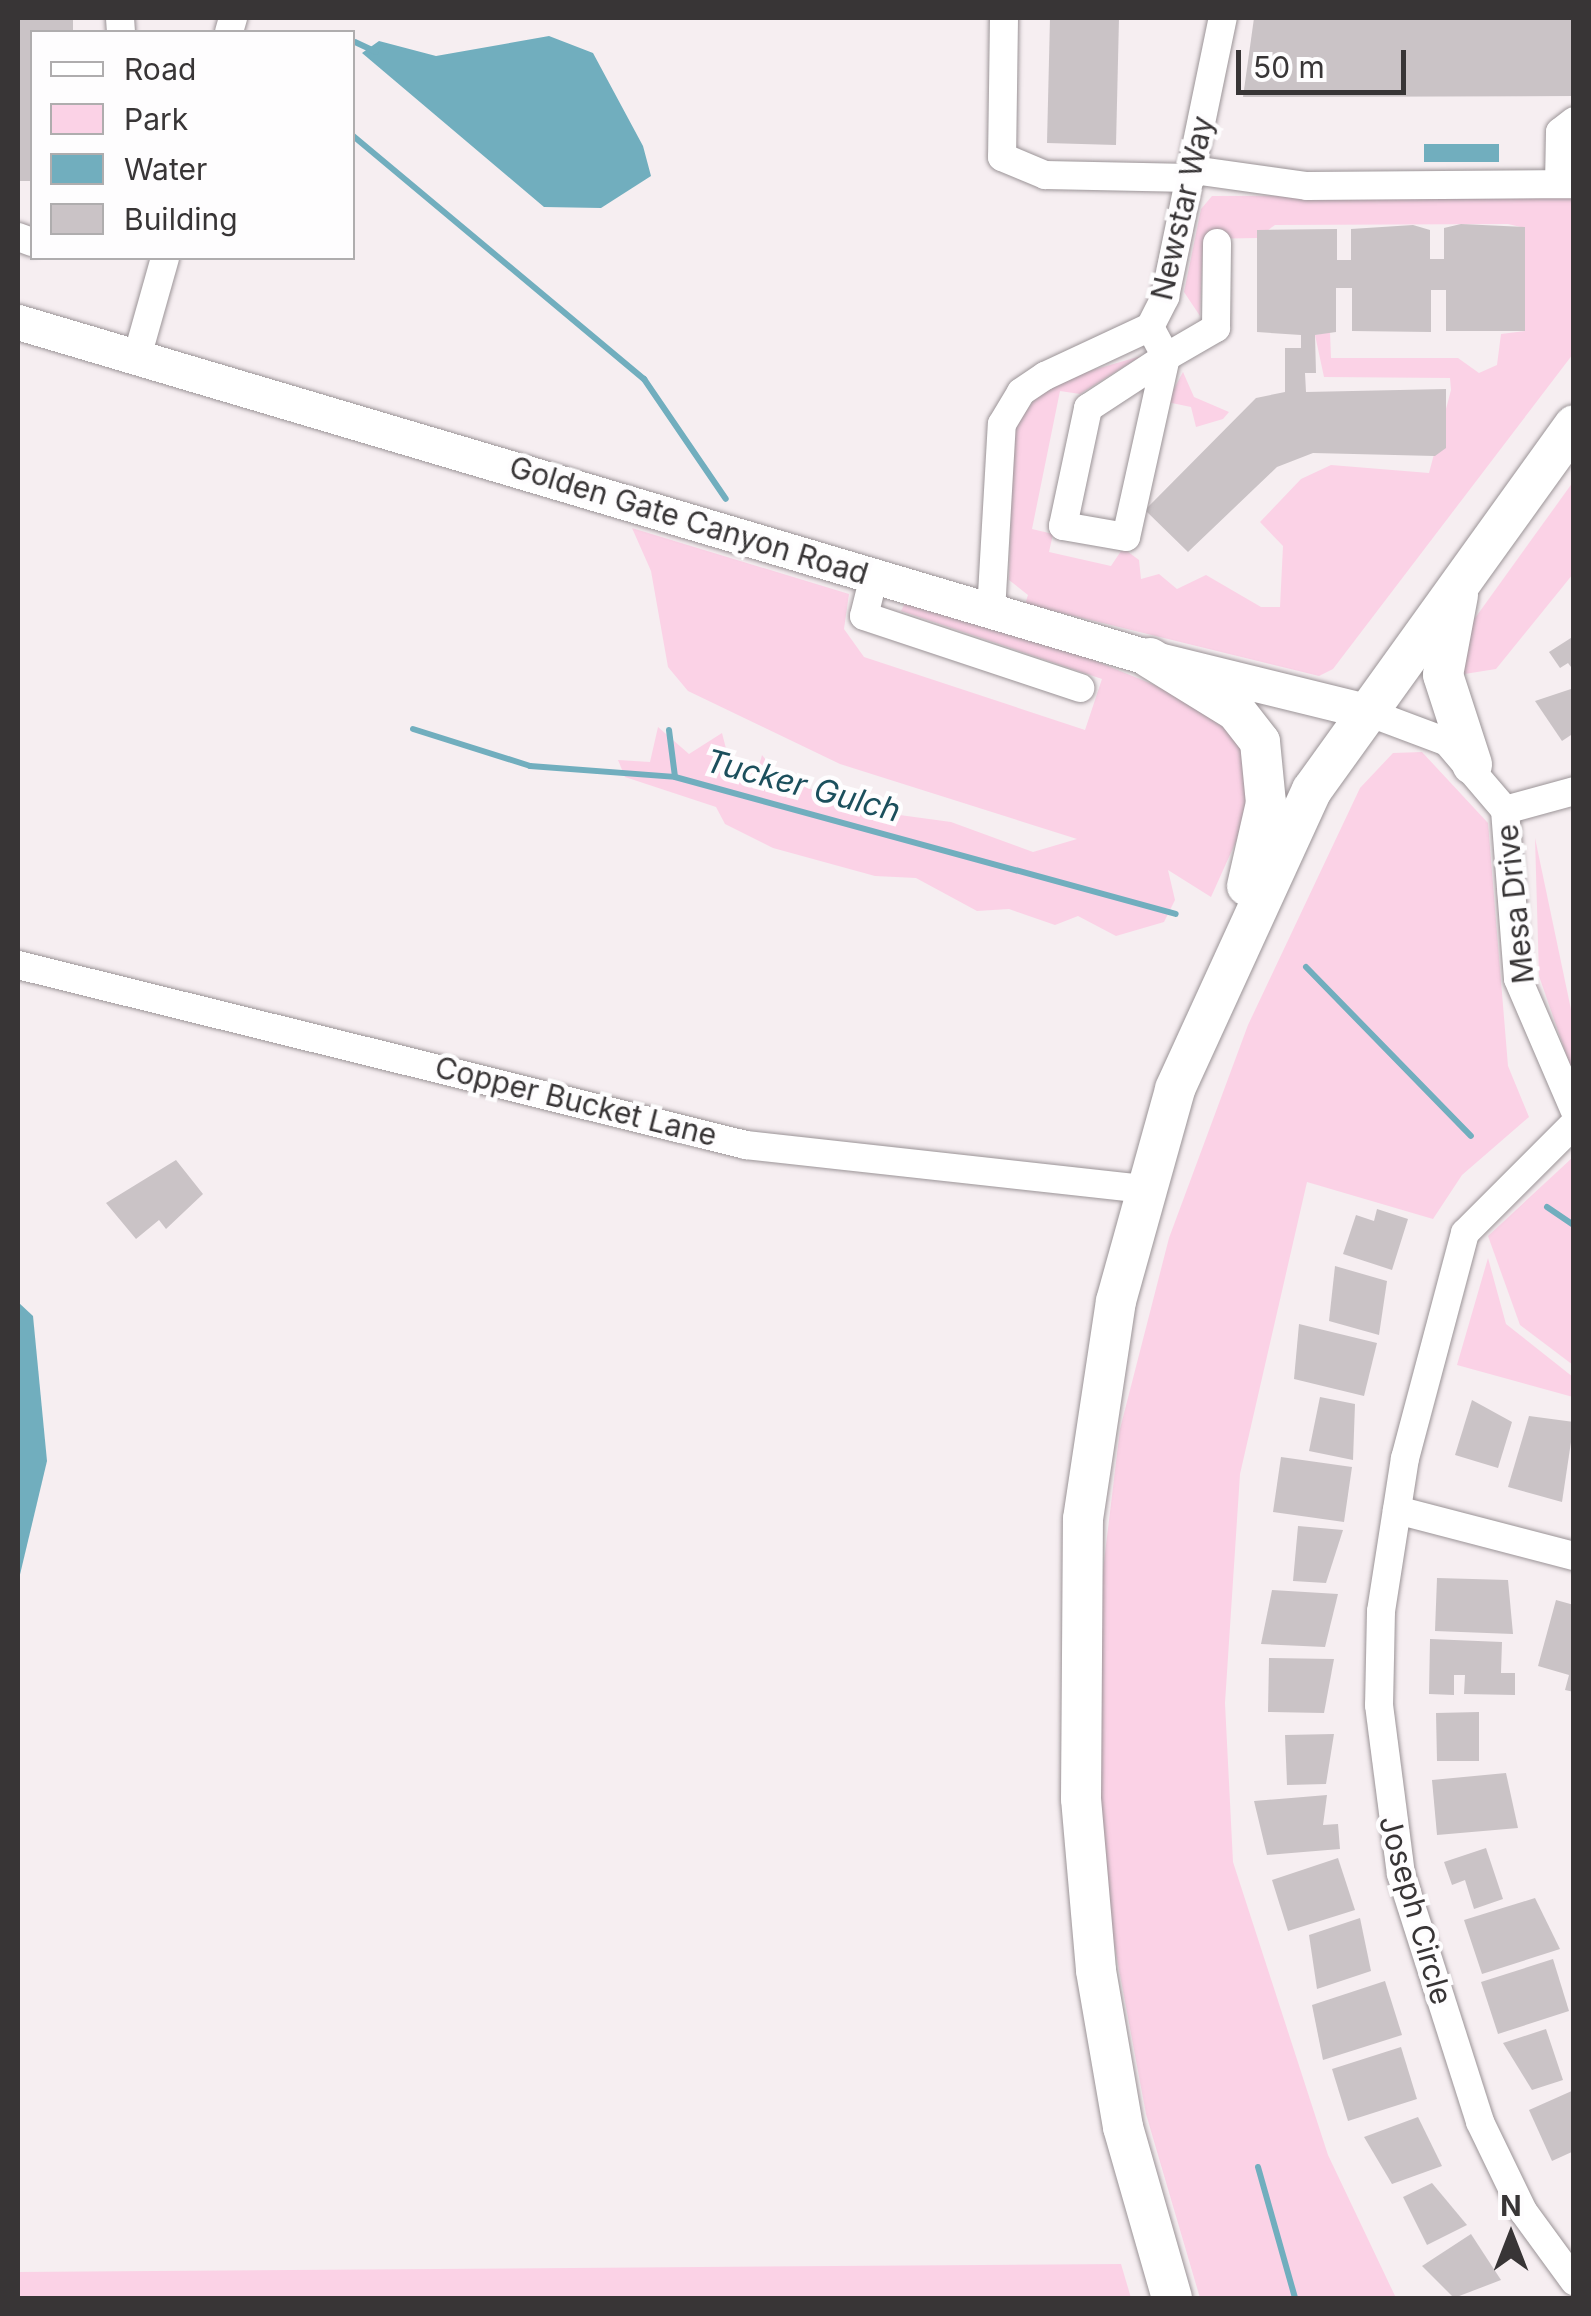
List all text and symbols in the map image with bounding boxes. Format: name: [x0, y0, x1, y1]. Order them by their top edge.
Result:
legend: [30, 30, 355, 260]
scale bar: [1241, 30, 1411, 92]
text: 50 m: [1253, 49, 1325, 85]
text: Road: [124, 51, 196, 87]
text: Park: [124, 101, 188, 137]
street label: Newstar Way: [1143, 112, 1221, 304]
text: Water: [124, 151, 207, 187]
text: Building: [124, 201, 238, 237]
street label: Golden Gate Canyon Road: [505, 448, 873, 592]
water label: Tucker Gulch: [702, 742, 904, 830]
street label: Mesa Drive: [1489, 822, 1541, 986]
street label: Copper Bucket Lane: [431, 1049, 721, 1153]
street label: Joseph Circle: [1372, 1811, 1460, 2009]
north arrow: [1461, 2186, 1561, 2286]
text: N: [1500, 2189, 1522, 2223]

